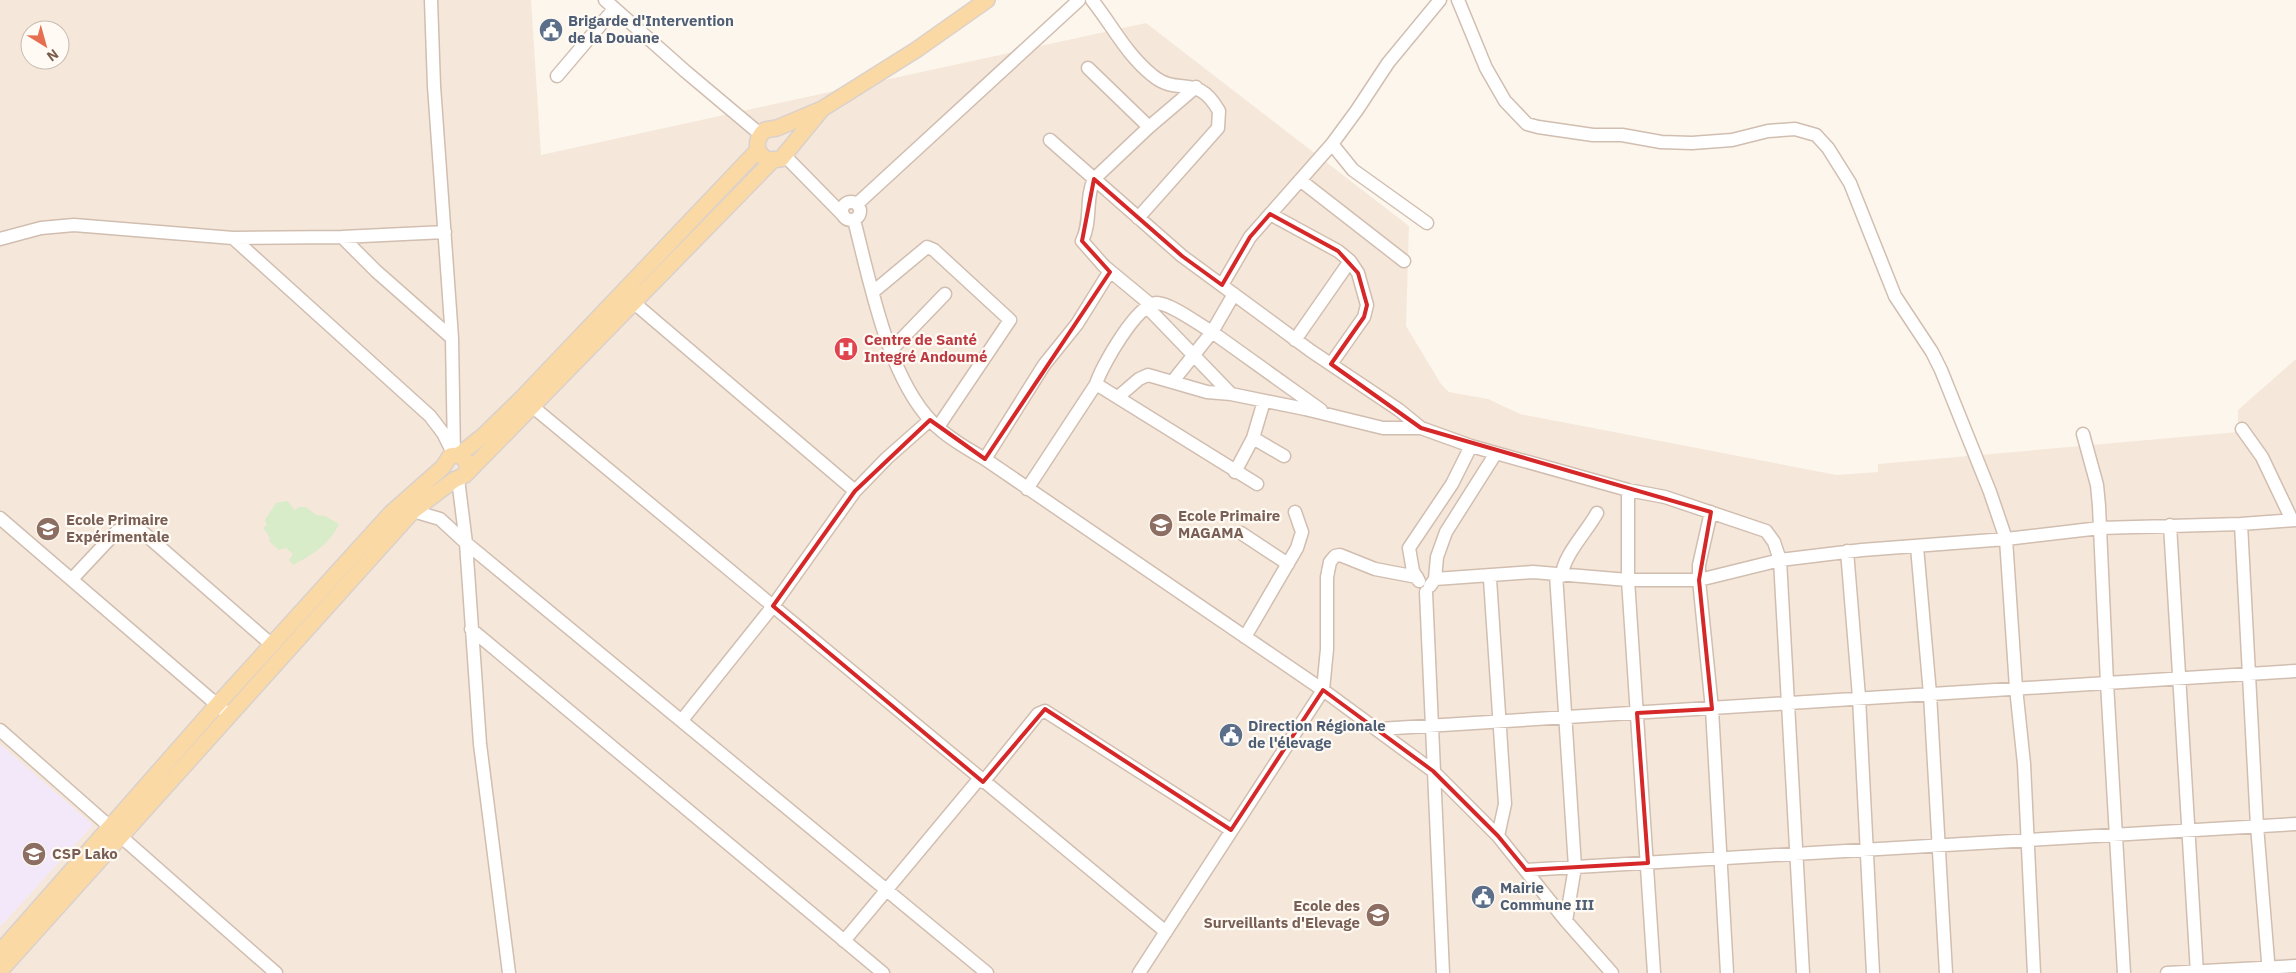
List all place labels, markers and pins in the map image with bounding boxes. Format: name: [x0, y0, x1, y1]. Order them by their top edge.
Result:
place label: Brigarde d'Intervention de la Douane: [568, 11, 734, 47]
public building icon: Brigarde d'Intervention de la Douane: [538, 17, 564, 43]
place label: Centre de Santé Integré Andoumé: [864, 330, 987, 366]
hospital icon: Centre de Santé Integré Andoumé: [833, 336, 859, 362]
place label: Ecole Primaire MAGAMA: [1178, 506, 1280, 542]
place label: Ecole Primaire Expérimentale: [66, 510, 169, 546]
school or university icon: Ecole Primaire MAGAMA: [1148, 512, 1174, 538]
school or university icon: Ecole Primaire Expérimentale: [35, 516, 61, 542]
place label: Direction Régionale de l'élevage: [1248, 716, 1386, 752]
public building icon: Direction Régionale de l'élevage: [1218, 722, 1244, 748]
school or university icon: CSP Lako: [21, 841, 47, 867]
place label: CSP Lako: [52, 844, 118, 863]
place label: Mairie Commune III: [1500, 878, 1594, 914]
public building icon: Mairie Commune III: [1470, 884, 1496, 910]
place label: Ecole des Surveillants d'Elevage: [1203, 896, 1360, 932]
school or university icon: Ecole des Surveillants d'Elevage: [1365, 902, 1391, 928]

